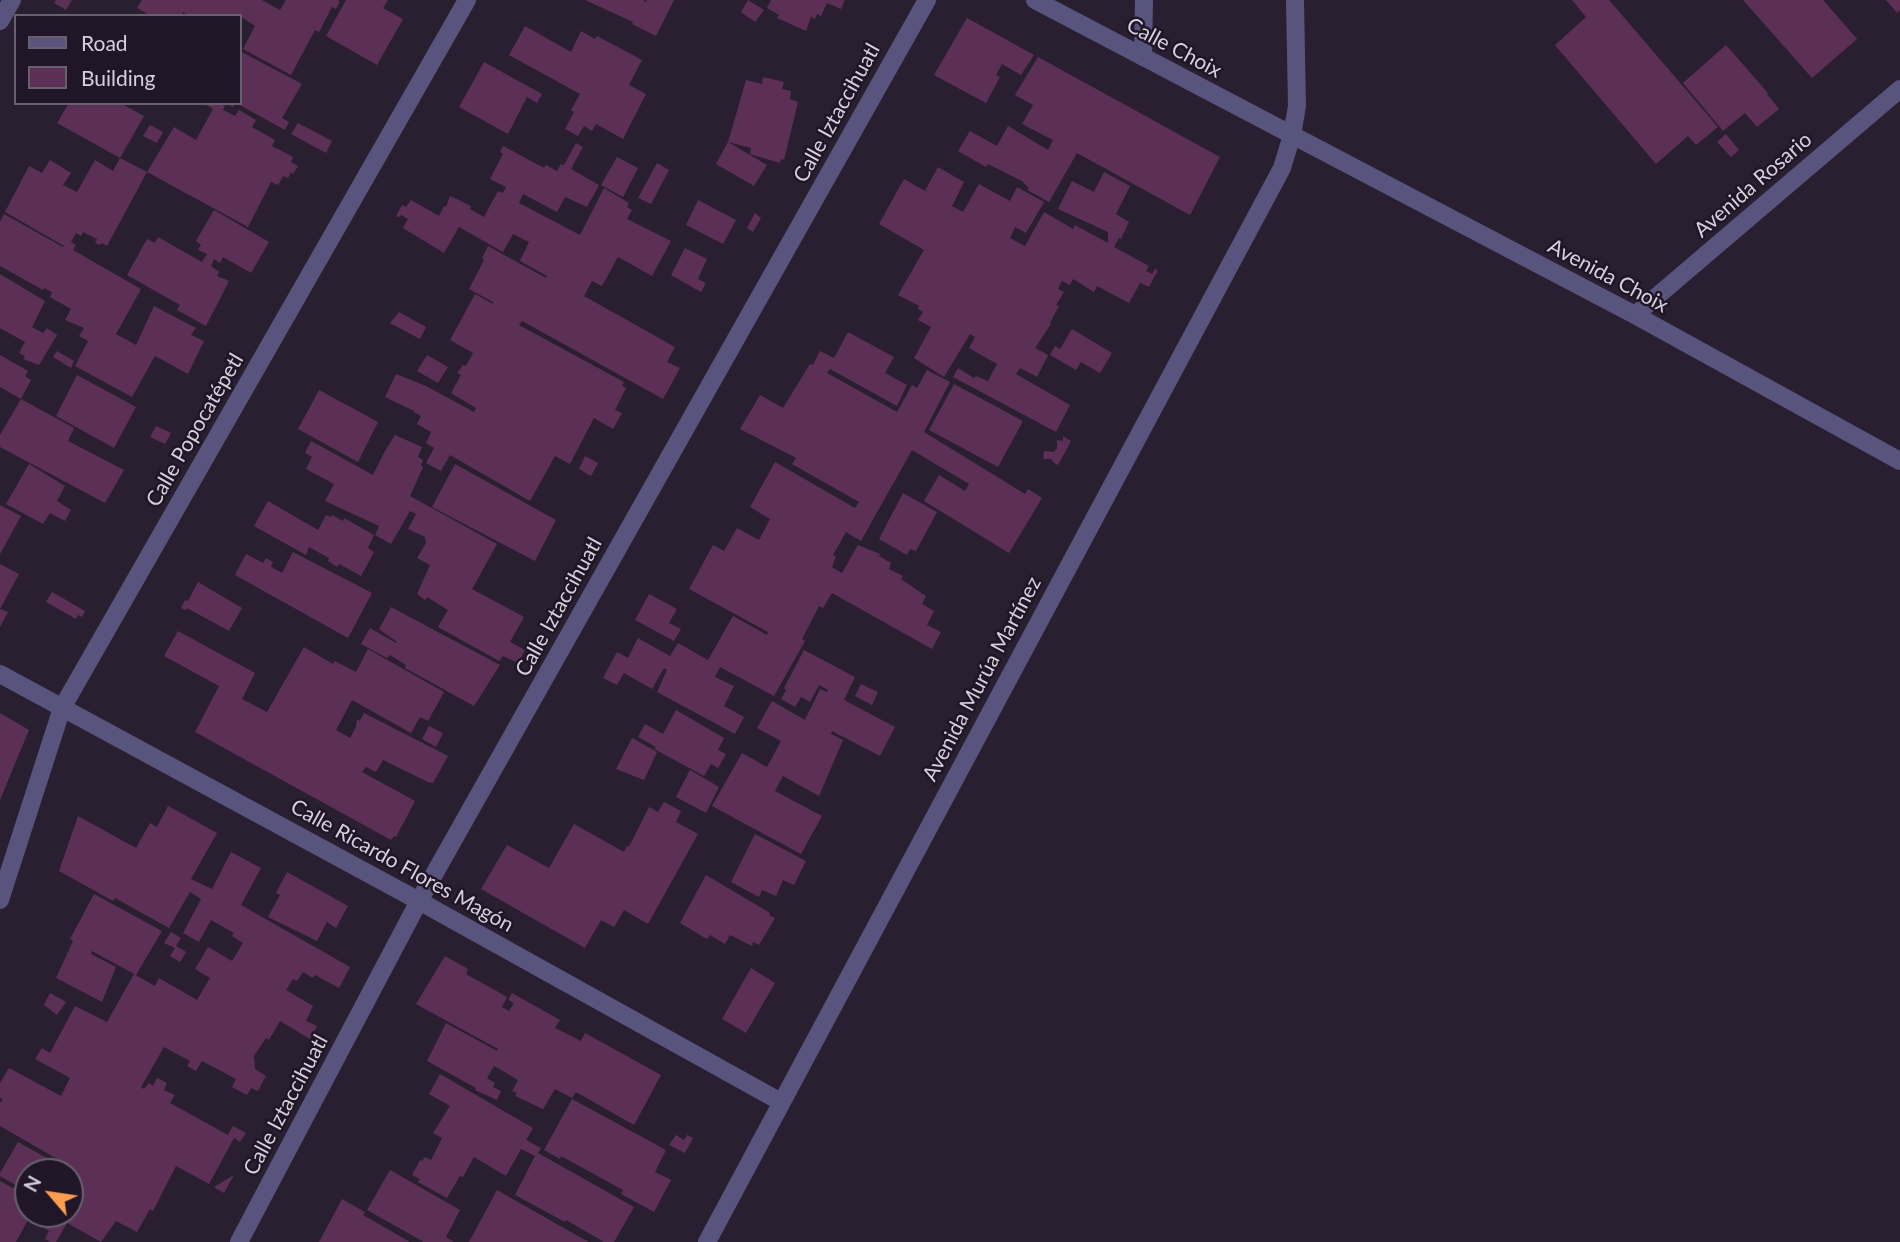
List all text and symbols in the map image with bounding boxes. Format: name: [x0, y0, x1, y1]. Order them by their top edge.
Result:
street label: Calle Choix: [1122, 12, 1226, 84]
legend: [14, 14, 242, 105]
text: Road: [81, 30, 128, 55]
street label: Calle Iztaccihuatl: [788, 39, 886, 187]
text: Building: [81, 65, 156, 90]
street label: Avenida Rosario: [1689, 127, 1817, 243]
street label: Avenida Choix: [1544, 234, 1672, 318]
street label: Calle Popocatépetl: [141, 349, 249, 511]
street label: Calle Iztaccihuatl: [510, 533, 608, 681]
street label: Avenida Murúa Martínez: [917, 572, 1047, 786]
street label: Calle Ricardo Flores Magón: [286, 794, 518, 938]
street label: Calle Iztaccihuatl: [238, 1031, 334, 1179]
north arrow: [14, 1158, 84, 1228]
text: N: [18, 1172, 46, 1196]

